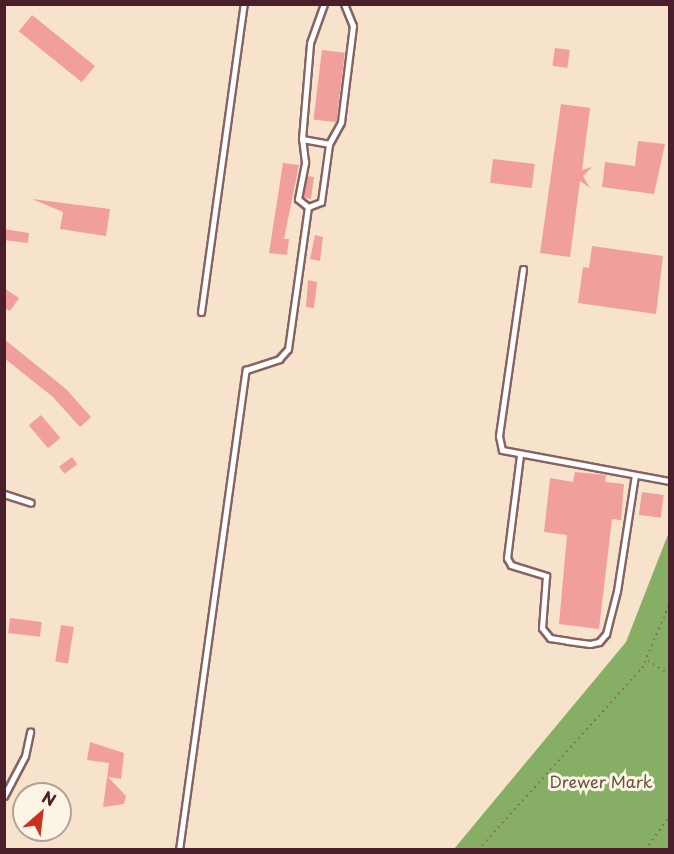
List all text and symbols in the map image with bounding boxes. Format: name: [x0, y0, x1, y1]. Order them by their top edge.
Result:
park label: Drewer Mark: [550, 771, 652, 791]
north arrow: [12, 782, 72, 842]
text: N: [38, 784, 61, 811]

